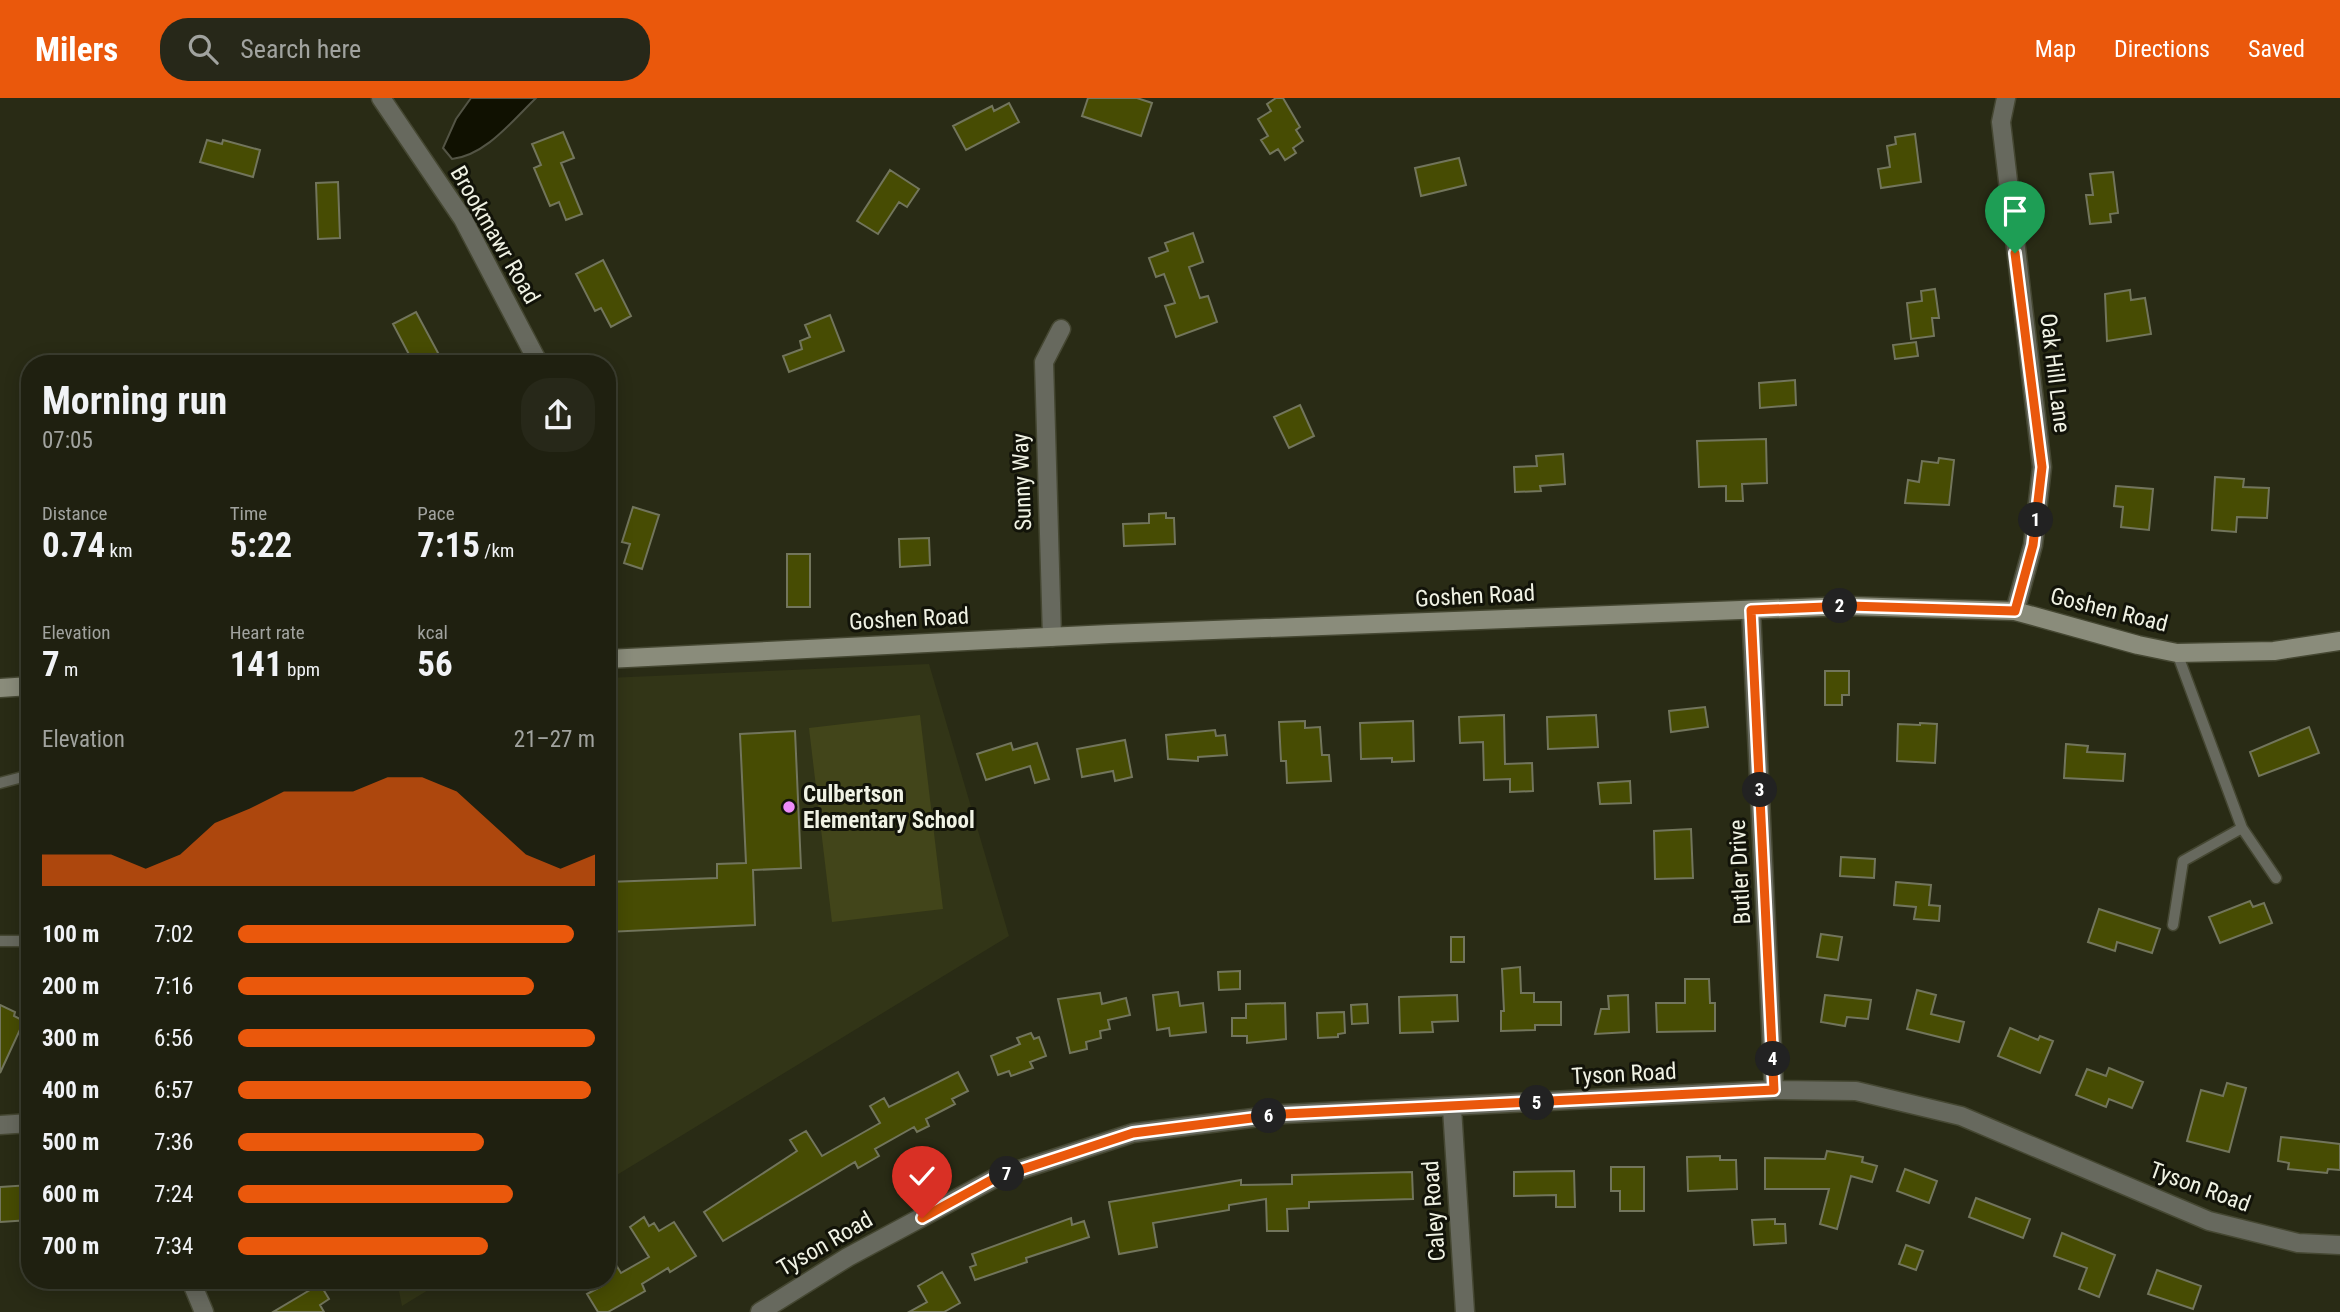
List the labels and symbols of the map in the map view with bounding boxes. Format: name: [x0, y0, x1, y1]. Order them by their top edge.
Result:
street label: Brookmawr Road: [445, 161, 545, 309]
pin: [1985, 181, 2045, 253]
street label: Oak Hill Lane: [2034, 312, 2076, 434]
street label: Sunny Way: [1007, 432, 1037, 531]
pin: 1: [2018, 502, 2054, 538]
street label: Goshen Road: [1414, 579, 1536, 613]
street label: Goshen Road: [2047, 582, 2171, 638]
pin: 2: [1822, 588, 1857, 624]
street label: Goshen Road: [848, 602, 970, 636]
pin: 3: [1742, 772, 1778, 808]
place label: Culbertson Elementary School: [803, 781, 975, 834]
marker: Culbertson Elementary School: [781, 799, 797, 815]
street label: Butler Drive: [1724, 819, 1756, 925]
pin: 4: [1756, 1042, 1790, 1076]
street label: Tyson Road: [1571, 1058, 1677, 1090]
pin: 5: [1520, 1086, 1554, 1121]
pin: 6: [1252, 1098, 1286, 1134]
pin: [892, 1146, 952, 1218]
pin: 7: [990, 1156, 1024, 1192]
street label: Tyson Road: [2146, 1156, 2254, 1218]
street label: Caley Road: [1417, 1160, 1451, 1262]
street label: Tyson Road: [773, 1206, 877, 1282]

